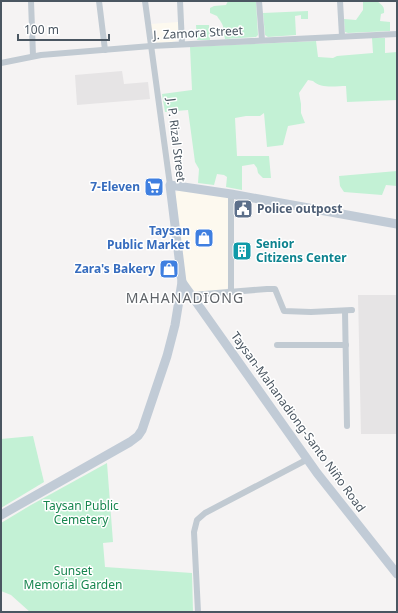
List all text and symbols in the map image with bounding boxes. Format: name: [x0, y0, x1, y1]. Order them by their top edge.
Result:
scale bar: [18, 16, 109, 42]
text: 100 m: [24, 21, 59, 38]
street label: J. Zamora Street: [152, 22, 244, 43]
street label: J. P. Rizal Street: [163, 96, 190, 183]
supermarket icon: 7-Eleven: [143, 176, 165, 198]
place label: 7-Eleven: [90, 178, 140, 195]
public building icon: Police outpost: [232, 198, 254, 220]
place label: Police outpost: [257, 200, 342, 217]
place label: Taysan Public Market: [107, 222, 190, 253]
shop icon: Taysan Public Market: [193, 227, 215, 249]
place label: Senior Citizens Center: [256, 235, 347, 266]
building icon: Senior Citizens Center: [231, 240, 253, 262]
shop icon: Zara's Bakery: [158, 258, 180, 280]
place label: Zara's Bakery: [75, 260, 155, 277]
district label: MAHANADIONG: [126, 288, 244, 307]
street label: Taysan-Mahanadiong-Santo Niño Road: [227, 328, 370, 515]
park label: Taysan Public Cemetery: [43, 497, 119, 528]
park label: Sunset Memorial Garden: [24, 562, 122, 593]

